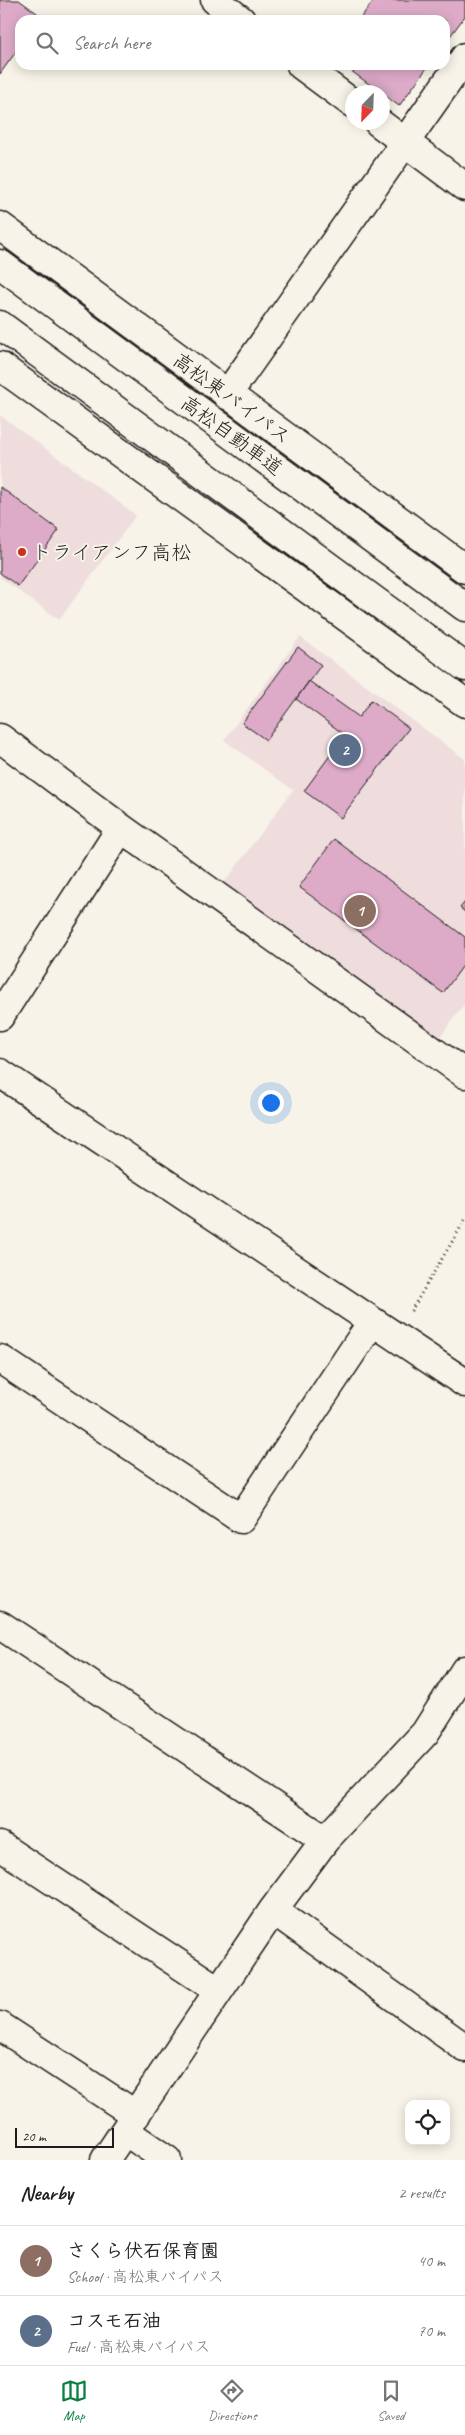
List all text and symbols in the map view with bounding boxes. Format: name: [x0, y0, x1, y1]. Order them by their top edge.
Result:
search box: [15, 15, 450, 70]
icon: search: [33, 29, 61, 57]
text: Search here: [73, 31, 150, 55]
north arrow: [345, 85, 390, 130]
street label: 高松東バイパス: [168, 347, 296, 450]
street label: 高松自動車道: [176, 390, 288, 481]
place label: トライアンフ高松: [32, 540, 191, 565]
marker: トライアンフ高松: [16, 546, 28, 558]
pin: 2: [329, 731, 361, 769]
pin: 1: [344, 892, 376, 930]
your location: [258, 1090, 284, 1116]
map controls: [405, 2100, 450, 2145]
button: locate: [405, 2100, 450, 2145]
scale bar: [15, 2125, 114, 2148]
text: 20 m: [22, 2128, 46, 2145]
text: Nearby: [20, 2180, 73, 2206]
text: 2 results: [398, 2183, 445, 2203]
text: さくら伏石保育園: [67, 2239, 219, 2263]
text: 1: [32, 2251, 40, 2271]
text: 40 m: [418, 2251, 445, 2271]
text: School · 高松東バイパス: [67, 2267, 224, 2287]
text: コスモ石油: [67, 2309, 161, 2333]
text: 2: [32, 2321, 40, 2341]
text: 70 m: [418, 2321, 445, 2341]
text: Fuel · 高松東バイパス: [67, 2337, 210, 2357]
tab: Map: [60, 2377, 88, 2424]
tab: Directions: [208, 2377, 257, 2424]
tab: Saved: [377, 2377, 405, 2424]

